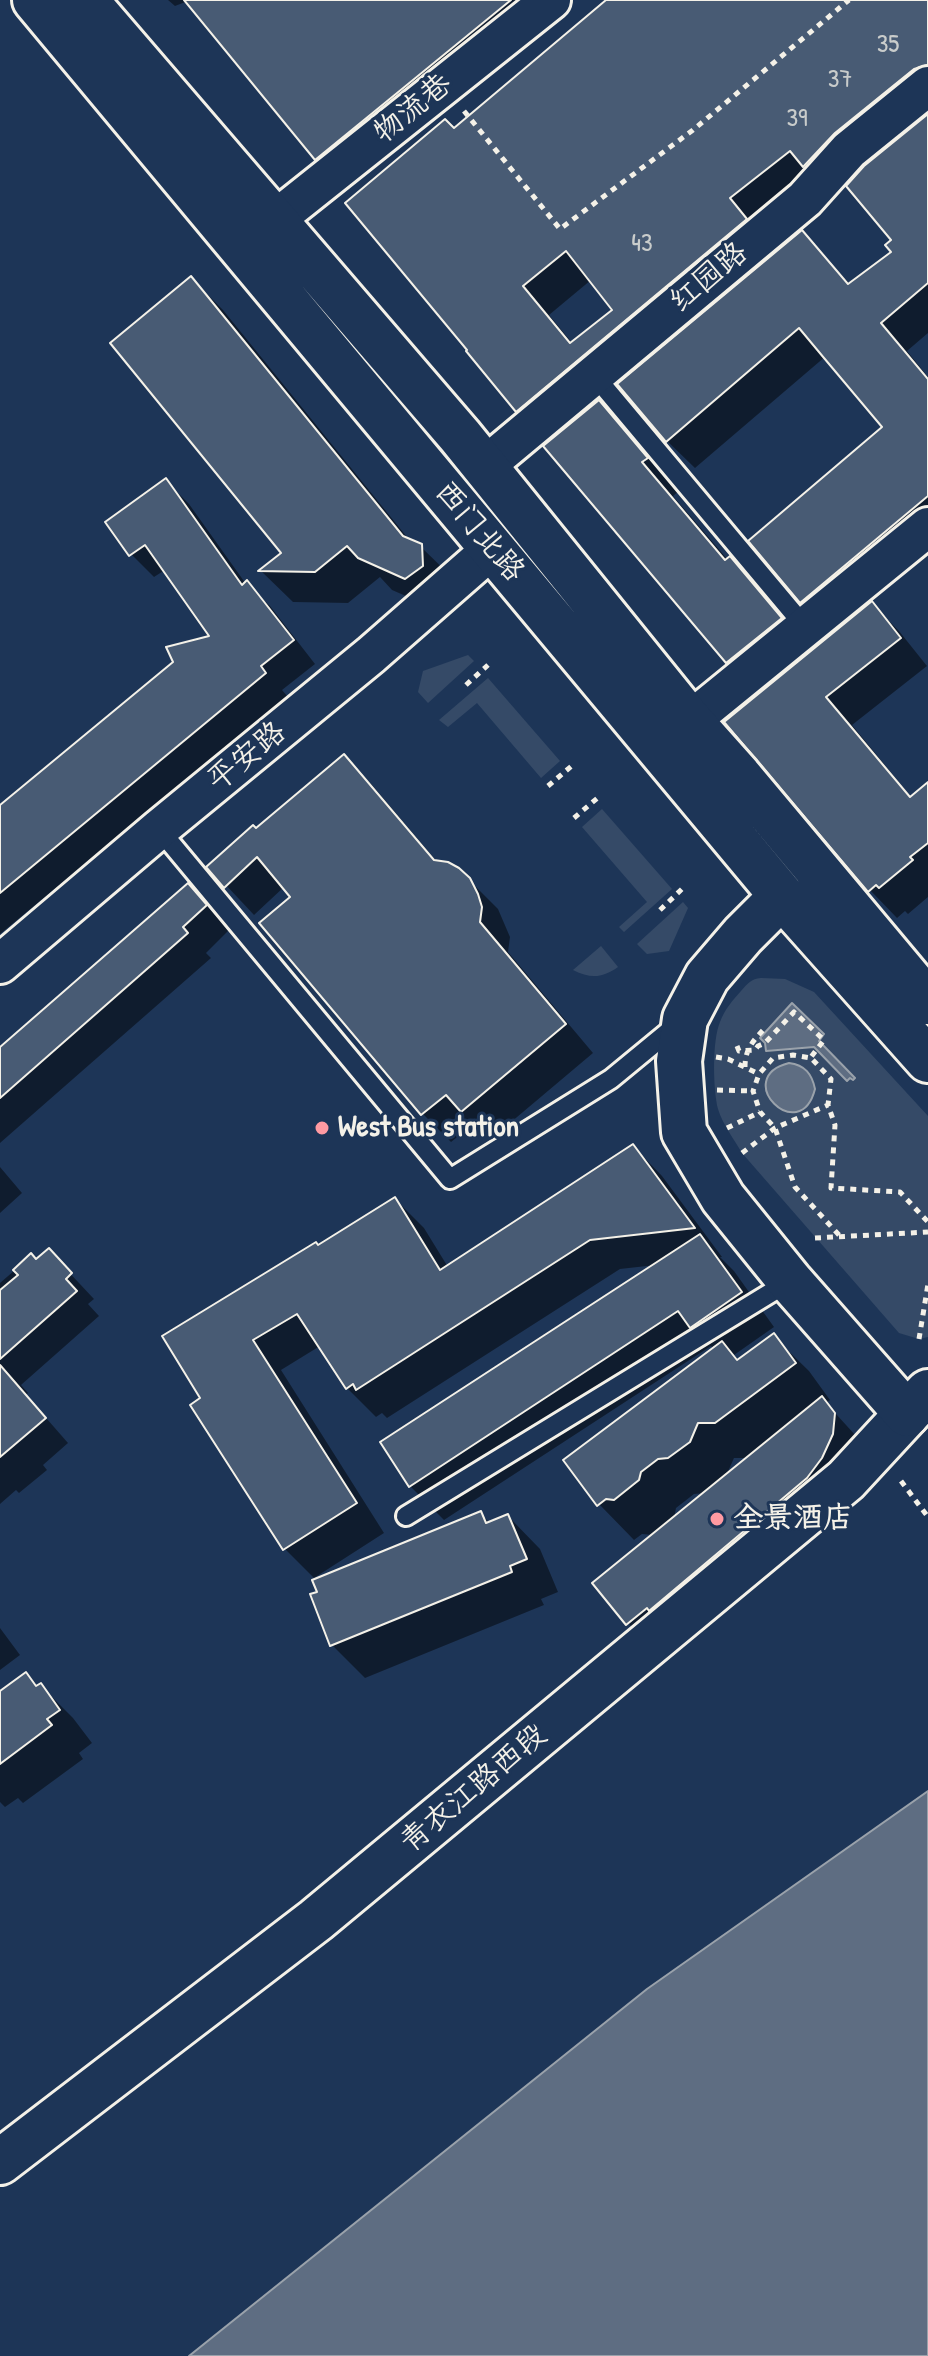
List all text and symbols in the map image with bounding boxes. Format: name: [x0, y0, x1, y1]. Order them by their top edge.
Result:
house number: 35: [877, 29, 899, 61]
house number: 37: [828, 64, 852, 96]
street label: 物流巷: [367, 67, 459, 151]
house number: 39: [786, 103, 808, 135]
house number: 43: [631, 228, 653, 260]
street label: 红园路: [663, 235, 755, 321]
street label: 西门北路: [427, 474, 531, 590]
street label: 平安路: [201, 715, 293, 799]
place label: West Bus station: [338, 1110, 519, 1146]
marker: West Bus station: [313, 1119, 331, 1137]
place label: 全景酒店: [733, 1501, 853, 1537]
marker: 全景酒店: [708, 1510, 726, 1528]
street label: 青衣江路西段: [393, 1717, 555, 1861]

